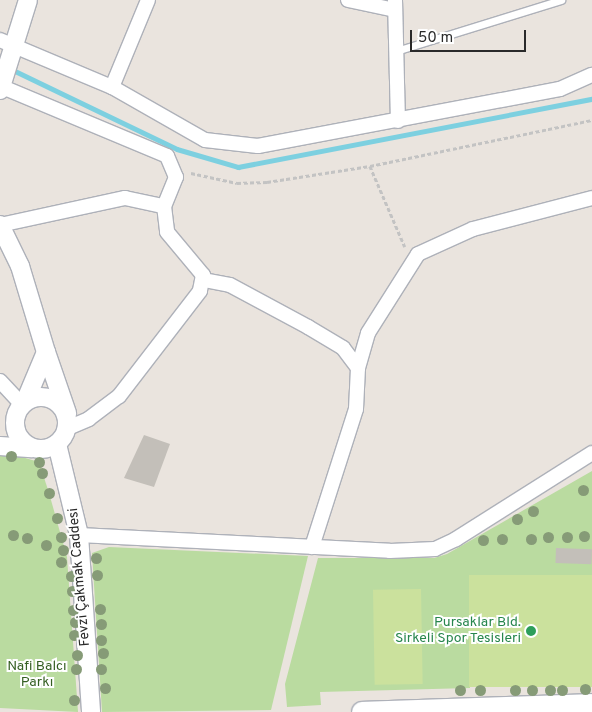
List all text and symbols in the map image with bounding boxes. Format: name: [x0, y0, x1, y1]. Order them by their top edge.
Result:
scale bar: [412, 20, 528, 52]
text: 50 m: [418, 29, 453, 48]
street label: Fevzi Çakmak Caddesi: [66, 507, 94, 647]
place label: Pursaklar Bld. Sirkeli Spor Tesisleri: [394, 615, 521, 648]
marker: Pursaklar Bld. Sirkeli Spor Tesisleri: [525, 625, 537, 637]
park label: Nafi Balcı Parkı: [7, 659, 67, 692]

